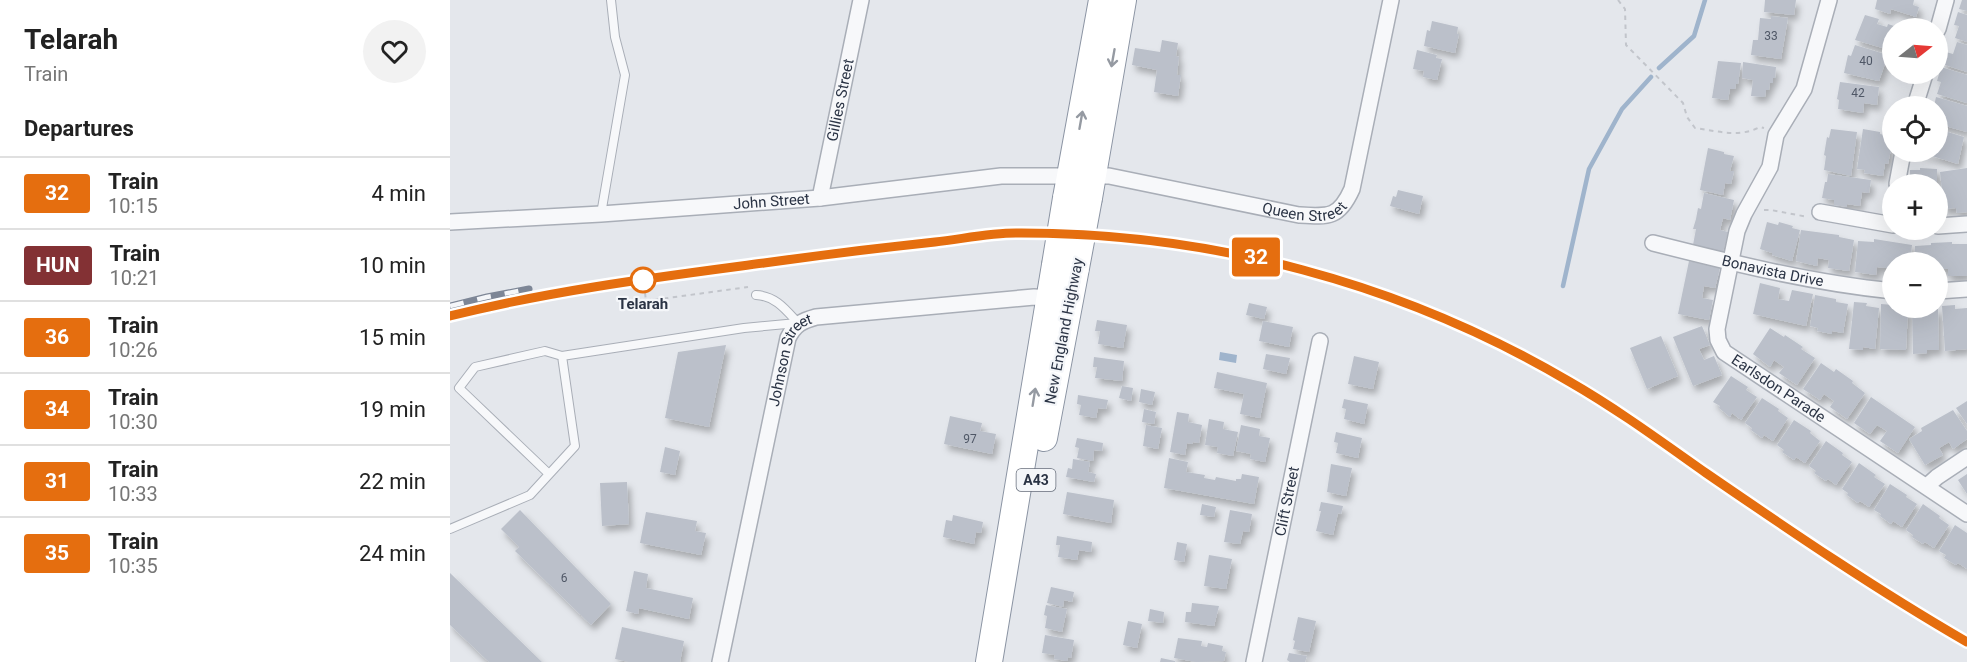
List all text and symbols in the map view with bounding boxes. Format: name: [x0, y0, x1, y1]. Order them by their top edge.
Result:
north arrow: [1882, 18, 1948, 84]
map controls: [1882, 18, 1948, 318]
button: heart: [363, 20, 426, 83]
text: Telarah: [24, 23, 118, 56]
house number: 33: [1764, 29, 1778, 43]
one-way arrow: [1107, 47, 1118, 67]
house number: 40: [1859, 54, 1873, 68]
street label: Gillies Street: [823, 57, 858, 143]
text: Train: [24, 62, 68, 86]
house number: 42: [1851, 86, 1865, 100]
button: locate: [1882, 96, 1948, 162]
one-way arrow: [1075, 110, 1086, 130]
text: Departures: [24, 116, 134, 141]
text: Train: [108, 169, 159, 194]
button: +: [1882, 174, 1948, 240]
text: 32: [45, 181, 69, 205]
text: 4 min: [371, 181, 426, 206]
street label: John Street: [732, 190, 810, 213]
text: 10:15: [108, 194, 158, 218]
street label: Queen Street: [1261, 198, 1351, 225]
line badge: 32: [1229, 238, 1283, 276]
text: Train: [110, 241, 160, 266]
text: 32: [1244, 245, 1268, 269]
street label: Bonavista Drive: [1720, 251, 1825, 290]
button: −: [1882, 252, 1948, 318]
text: HUN: [36, 253, 80, 277]
text: 10 min: [359, 253, 426, 278]
street label: New England Highway: [1041, 256, 1087, 406]
text: 10:21: [110, 266, 159, 290]
marker: Telarah: [630, 267, 656, 293]
place label: Telarah: [618, 295, 668, 313]
street label: Johnson Street: [765, 310, 814, 408]
text: Train: [108, 313, 159, 338]
text: 36: [45, 325, 69, 349]
text: 15 min: [359, 325, 426, 350]
text: 10:26: [108, 338, 158, 362]
street label: Earlsdon Parade: [1728, 351, 1829, 426]
text: Train: [108, 385, 159, 410]
one-way arrow: [1028, 388, 1039, 408]
text: 34: [45, 397, 69, 421]
text: 19 min: [359, 397, 426, 422]
text: 10:30: [108, 410, 158, 434]
house number: 97: [963, 432, 977, 446]
text: Train: [108, 457, 159, 482]
street label: Clift Street: [1271, 465, 1303, 538]
text: 31: [45, 469, 69, 493]
text: 22 min: [359, 469, 426, 494]
road number: A43: [1016, 469, 1056, 491]
text: 10:33: [108, 482, 158, 506]
text: Train: [108, 529, 159, 554]
text: 35: [45, 541, 69, 565]
text: 24 min: [359, 541, 426, 566]
text: 10:35: [108, 554, 158, 578]
house number: 6: [561, 571, 568, 585]

